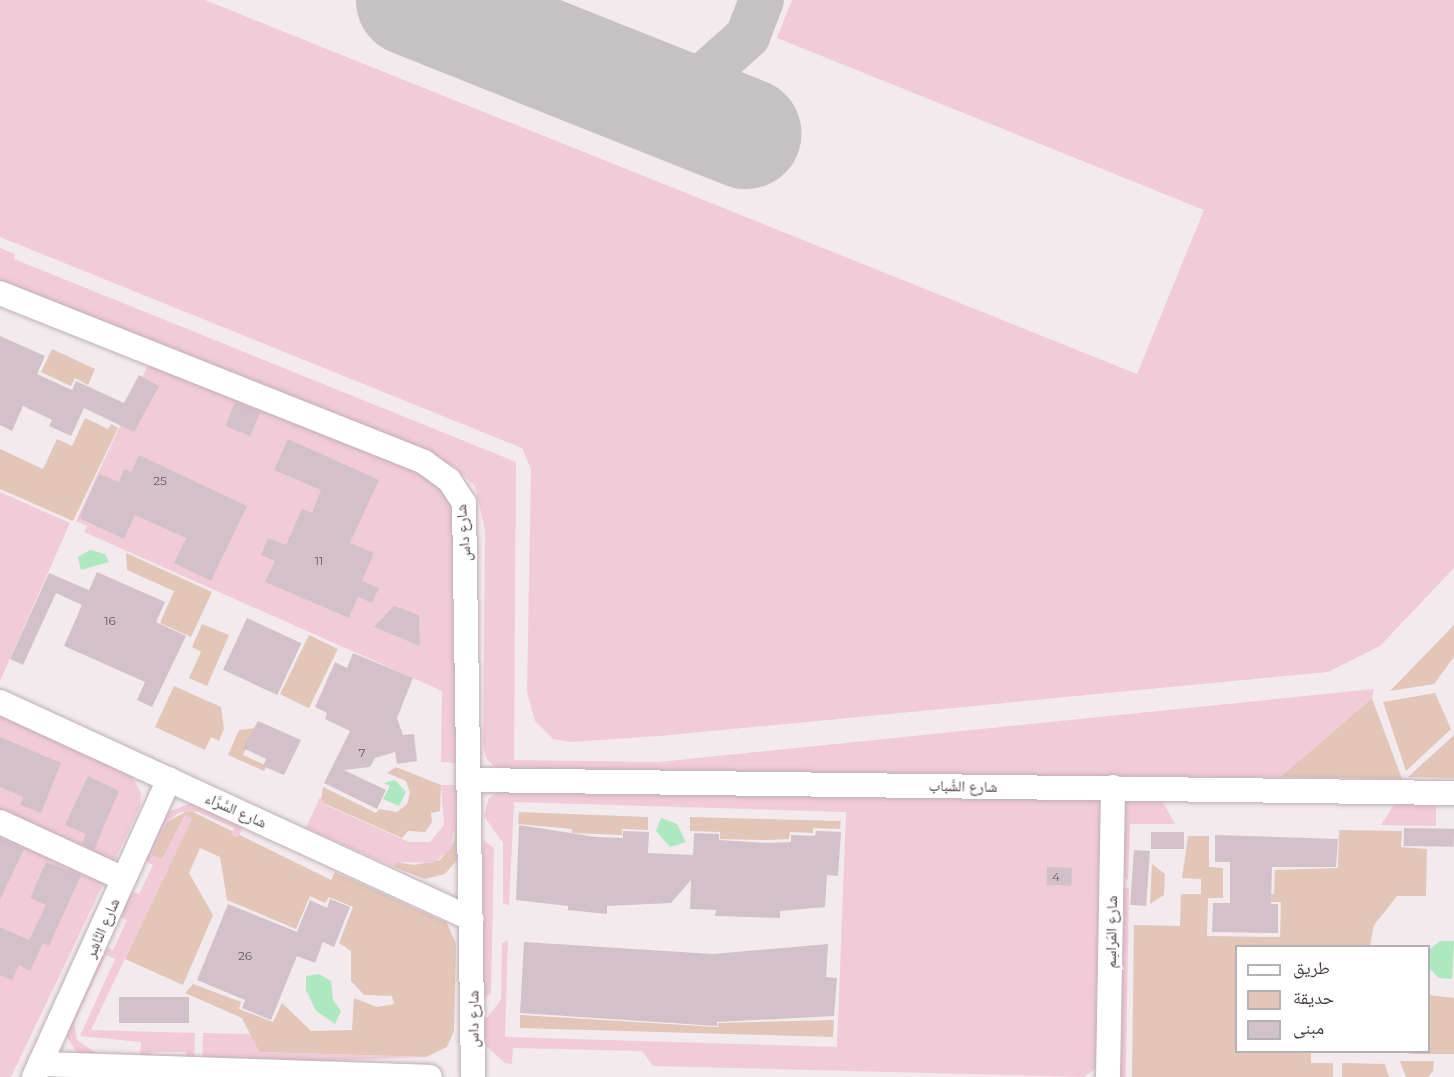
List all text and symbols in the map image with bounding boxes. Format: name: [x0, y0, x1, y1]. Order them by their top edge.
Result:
house number: 25: [153, 474, 167, 488]
street label: شارع داس: [452, 504, 474, 562]
house number: 11: [315, 554, 323, 568]
house number: 16: [104, 614, 116, 628]
house number: 7: [358, 746, 366, 760]
street label: شارع الشَّباب: [928, 776, 998, 796]
street label: شارع السَّرَّاء: [203, 788, 269, 832]
house number: 4: [1052, 870, 1060, 884]
street label: شارع النَّاشِر: [81, 895, 123, 961]
street label: شارع المَراسِم: [1101, 895, 1121, 969]
legend: [1235, 945, 1430, 1053]
house number: 26: [238, 949, 252, 963]
text: طريق: [1293, 957, 1330, 979]
text: حديقة: [1293, 987, 1334, 1009]
street label: شارع داس: [464, 990, 482, 1048]
text: مبنى: [1293, 1017, 1324, 1039]

